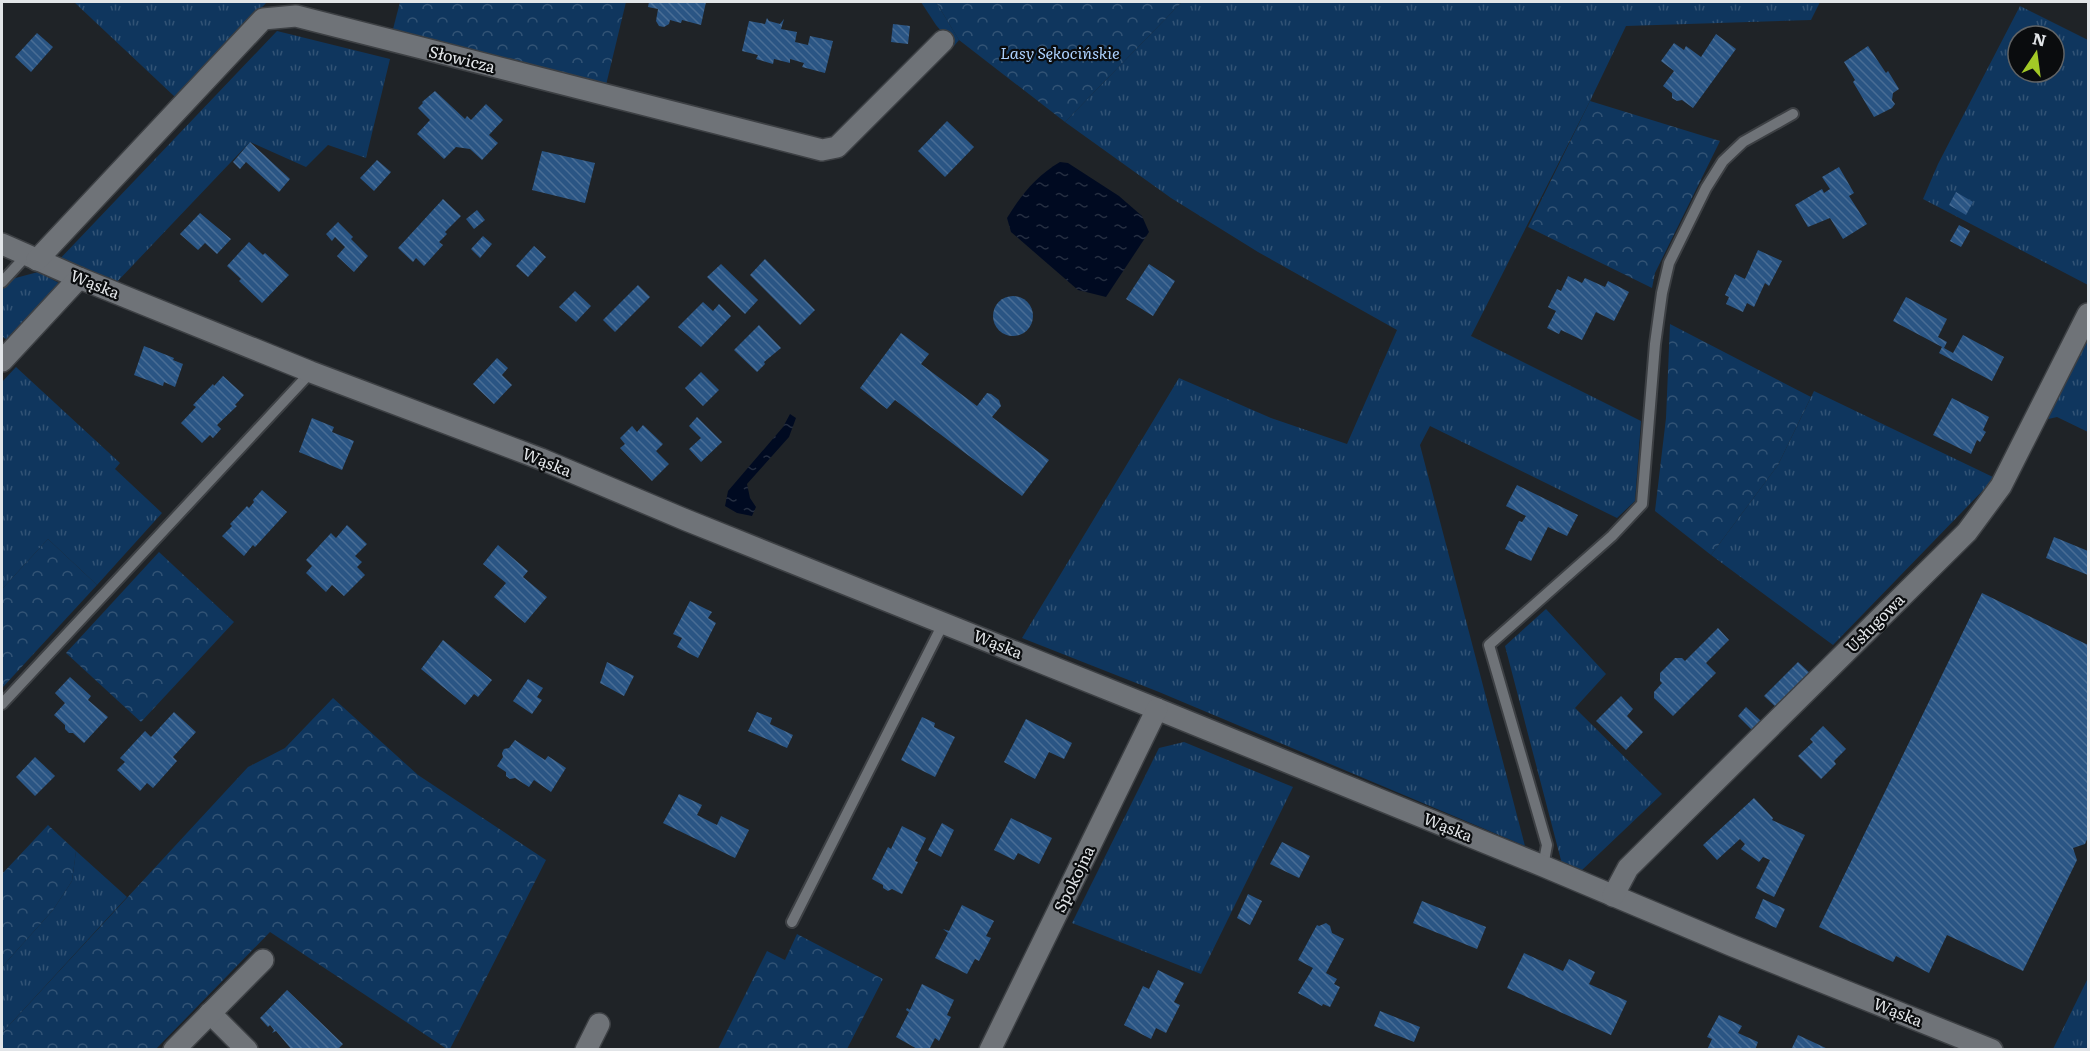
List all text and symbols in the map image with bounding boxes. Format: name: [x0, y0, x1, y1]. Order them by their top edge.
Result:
north arrow: [2006, 24, 2066, 84]
text: N: [2030, 25, 2049, 52]
street label: Słowicza: [427, 38, 498, 78]
park label: Lasy Sękocińskie: [1000, 40, 1120, 64]
street label: Wąska: [67, 262, 124, 304]
street label: Wąska: [519, 440, 576, 482]
street label: Usługowa: [1839, 587, 1910, 657]
street label: Wąska: [970, 622, 1027, 664]
street label: Wąska: [1420, 805, 1477, 847]
street label: Spokojna: [1047, 841, 1100, 916]
street label: Wąska: [1870, 990, 1927, 1032]

